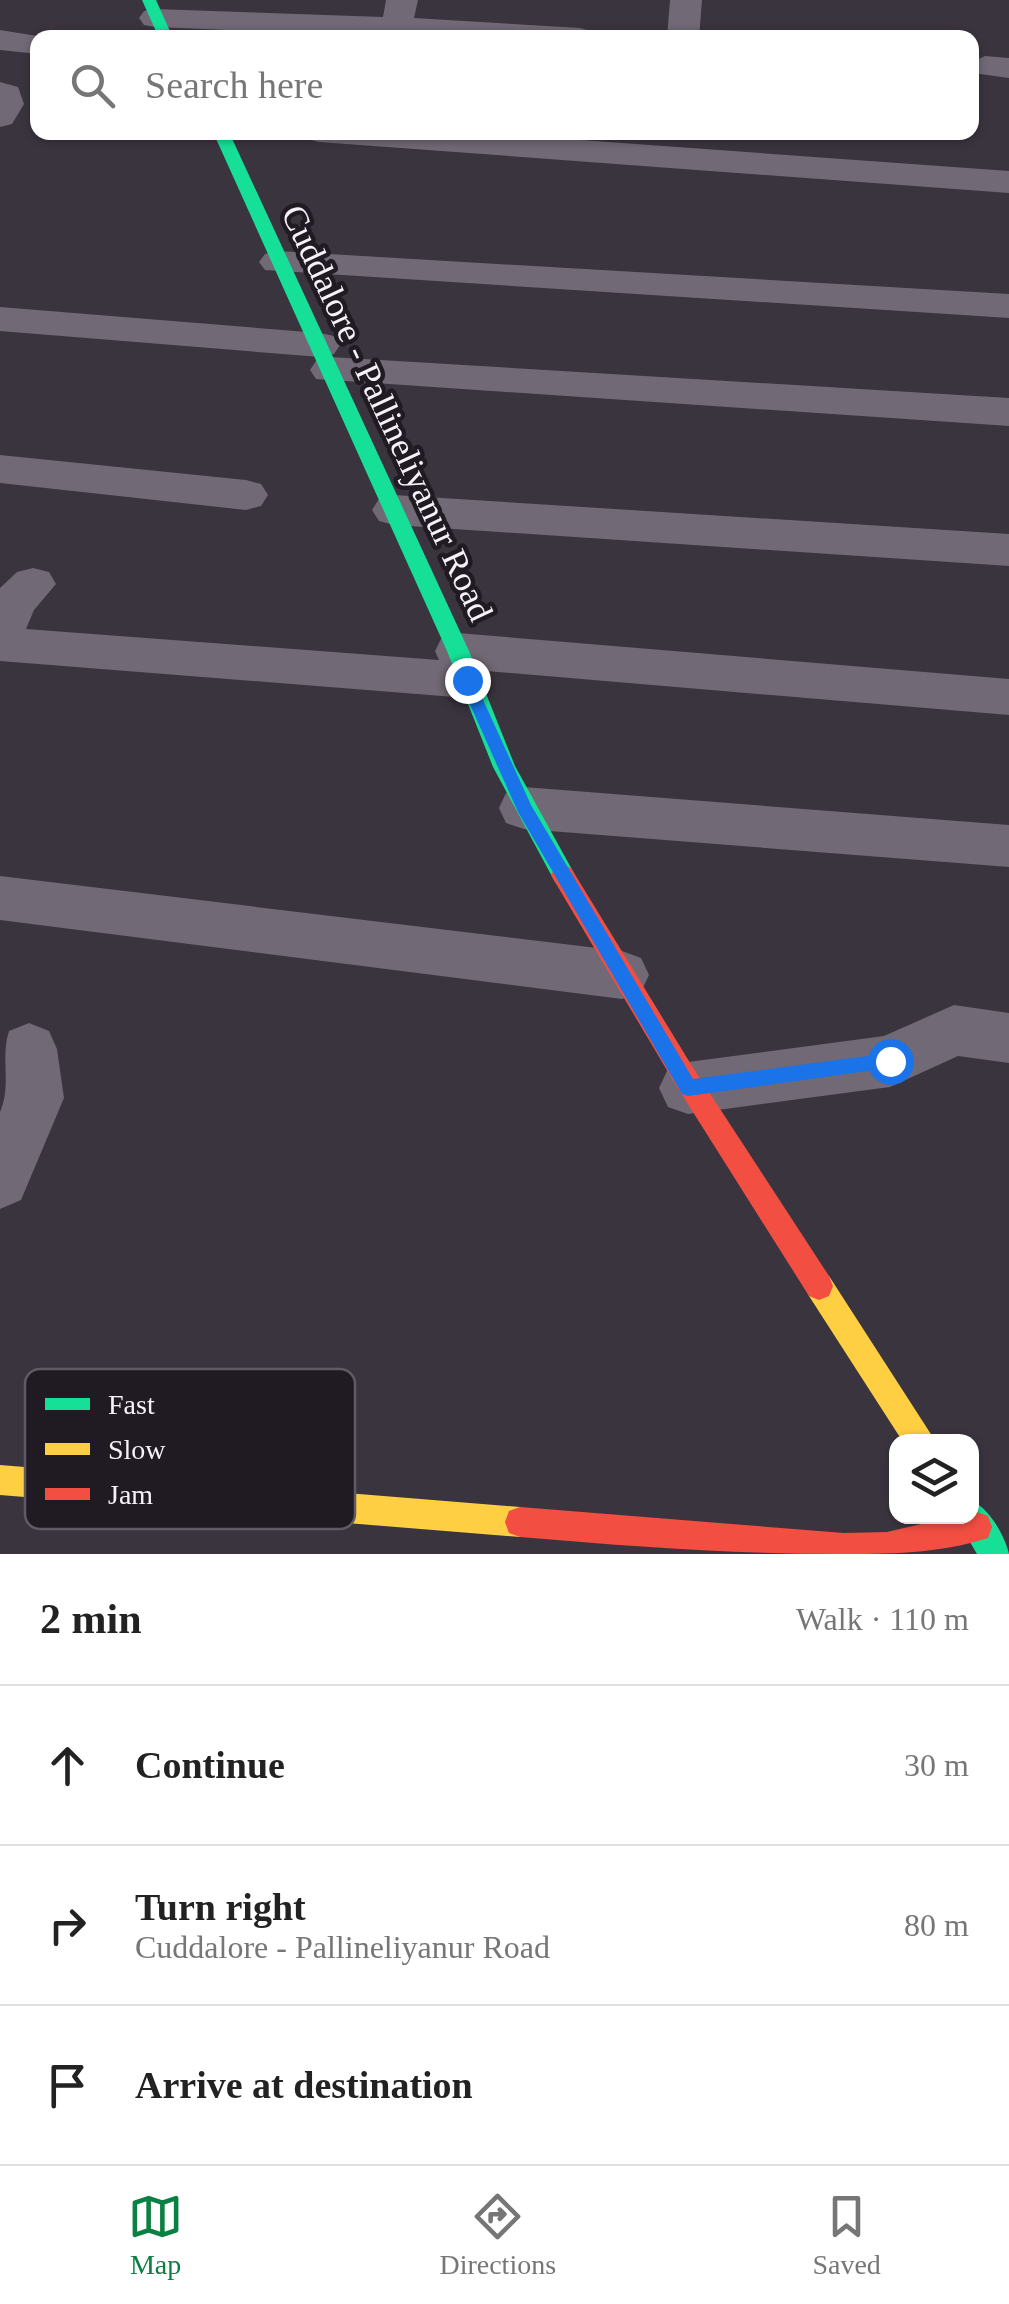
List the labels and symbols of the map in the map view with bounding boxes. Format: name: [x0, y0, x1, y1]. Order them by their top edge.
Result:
street label: Cuddalore - Pallineliyanur Road: [273, 199, 501, 627]
route end: [445, 658, 491, 704]
route start: [868, 1039, 914, 1085]
legend: [25, 1369, 355, 1529]
text: Fast: [108, 1389, 155, 1420]
text: Slow: [108, 1434, 166, 1465]
text: Jam: [108, 1479, 153, 1510]

